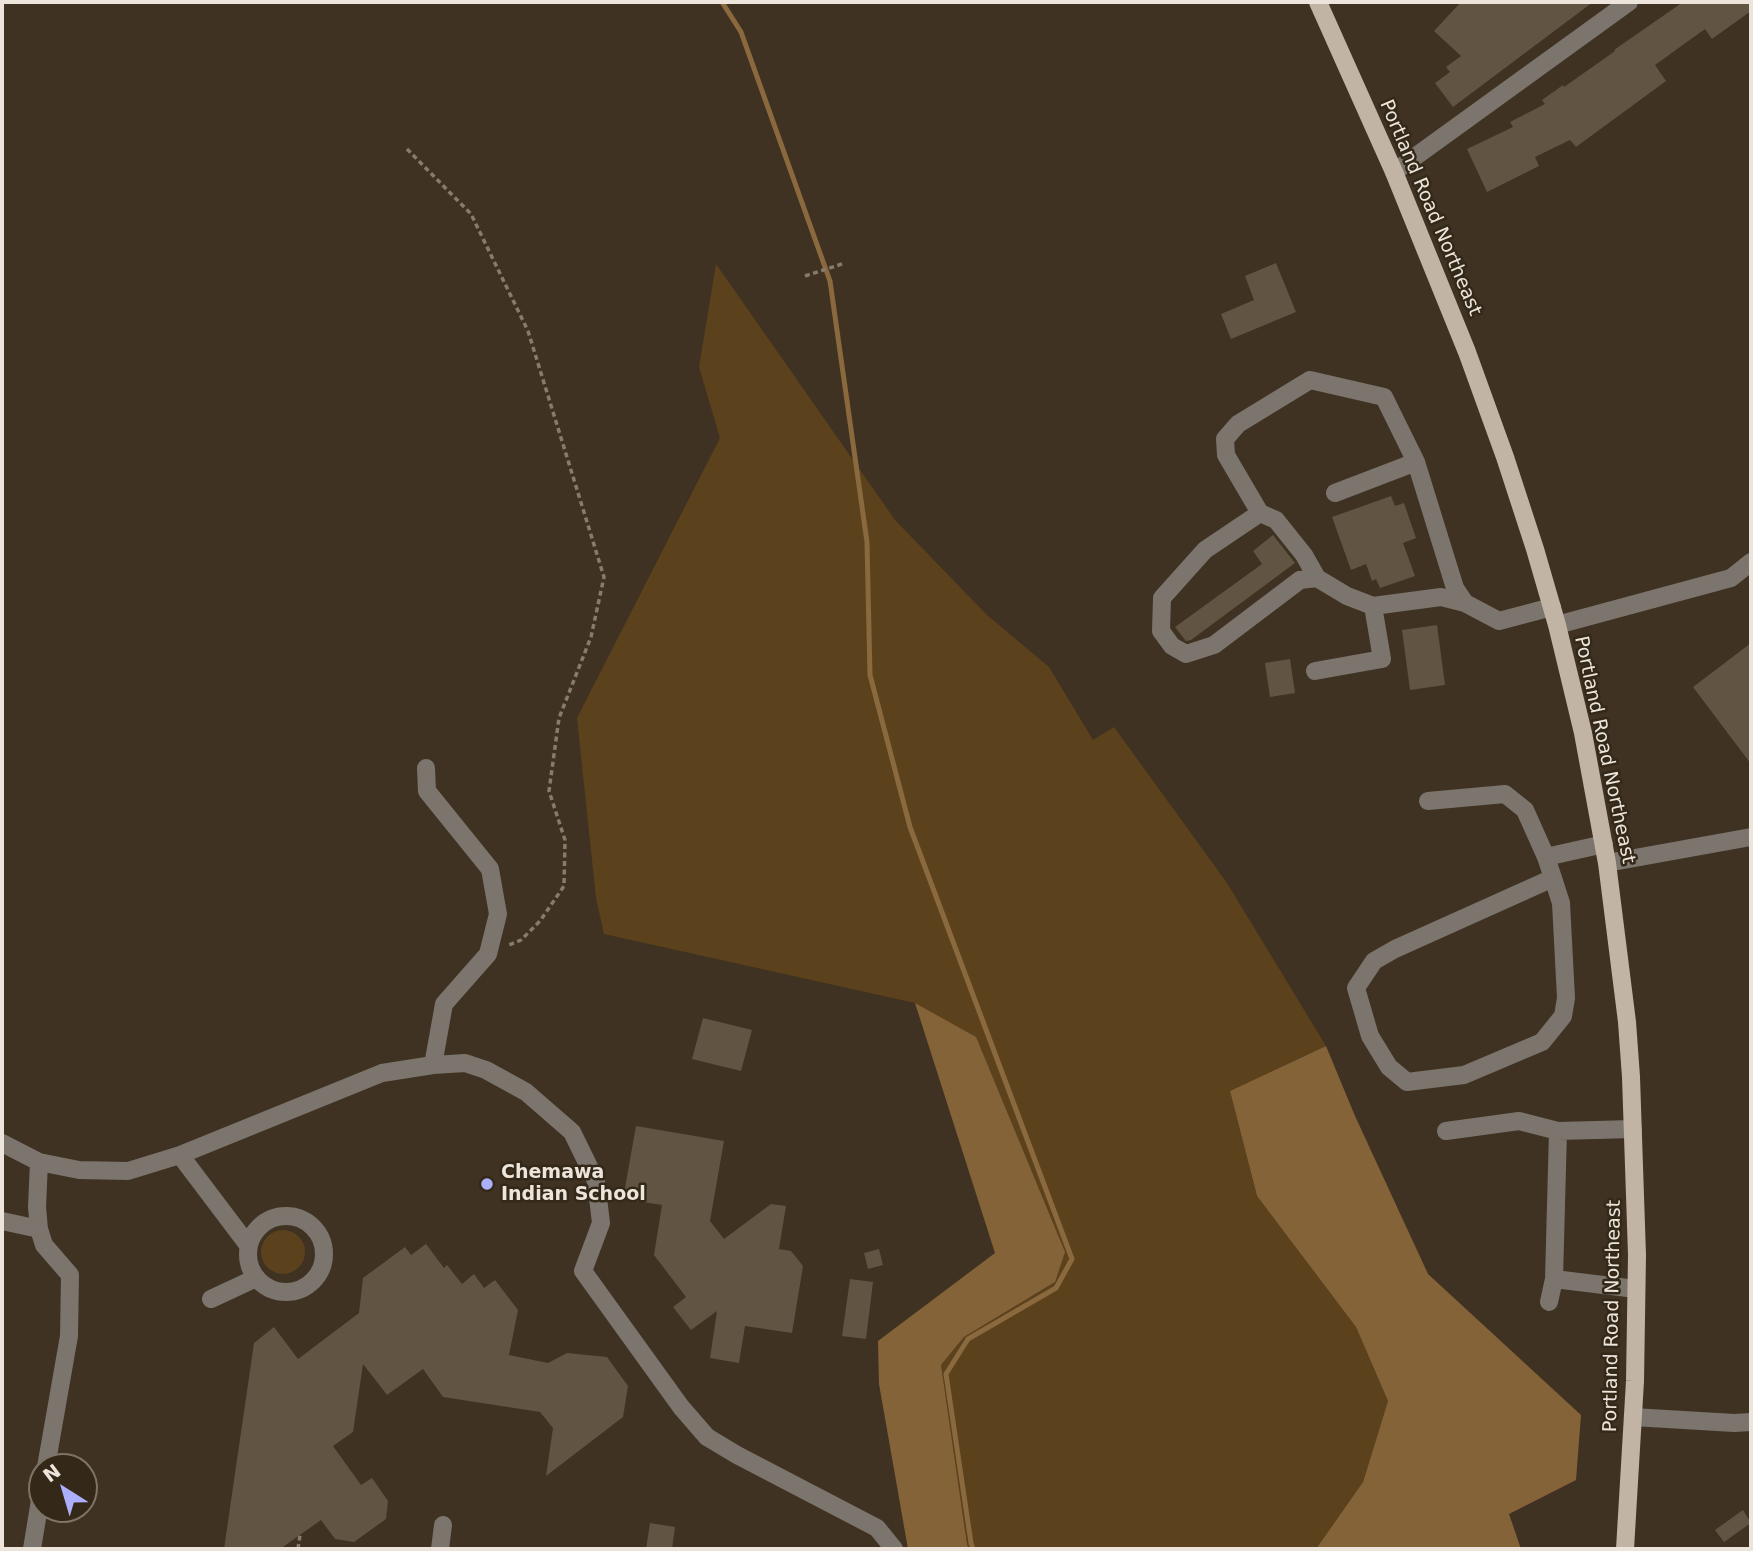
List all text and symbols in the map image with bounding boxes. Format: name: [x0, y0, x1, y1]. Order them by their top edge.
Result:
street label: Portland Road Northeast: [1374, 97, 1486, 319]
street label: Portland Road Northeast: [1569, 634, 1639, 866]
place label: Chemawa Indian School: [501, 1162, 646, 1206]
marker: Chemawa Indian School: [479, 1176, 495, 1192]
street label: Portland Road Northeast: [1600, 1200, 1626, 1432]
north arrow: [28, 1453, 98, 1523]
text: N: [39, 1459, 65, 1486]

